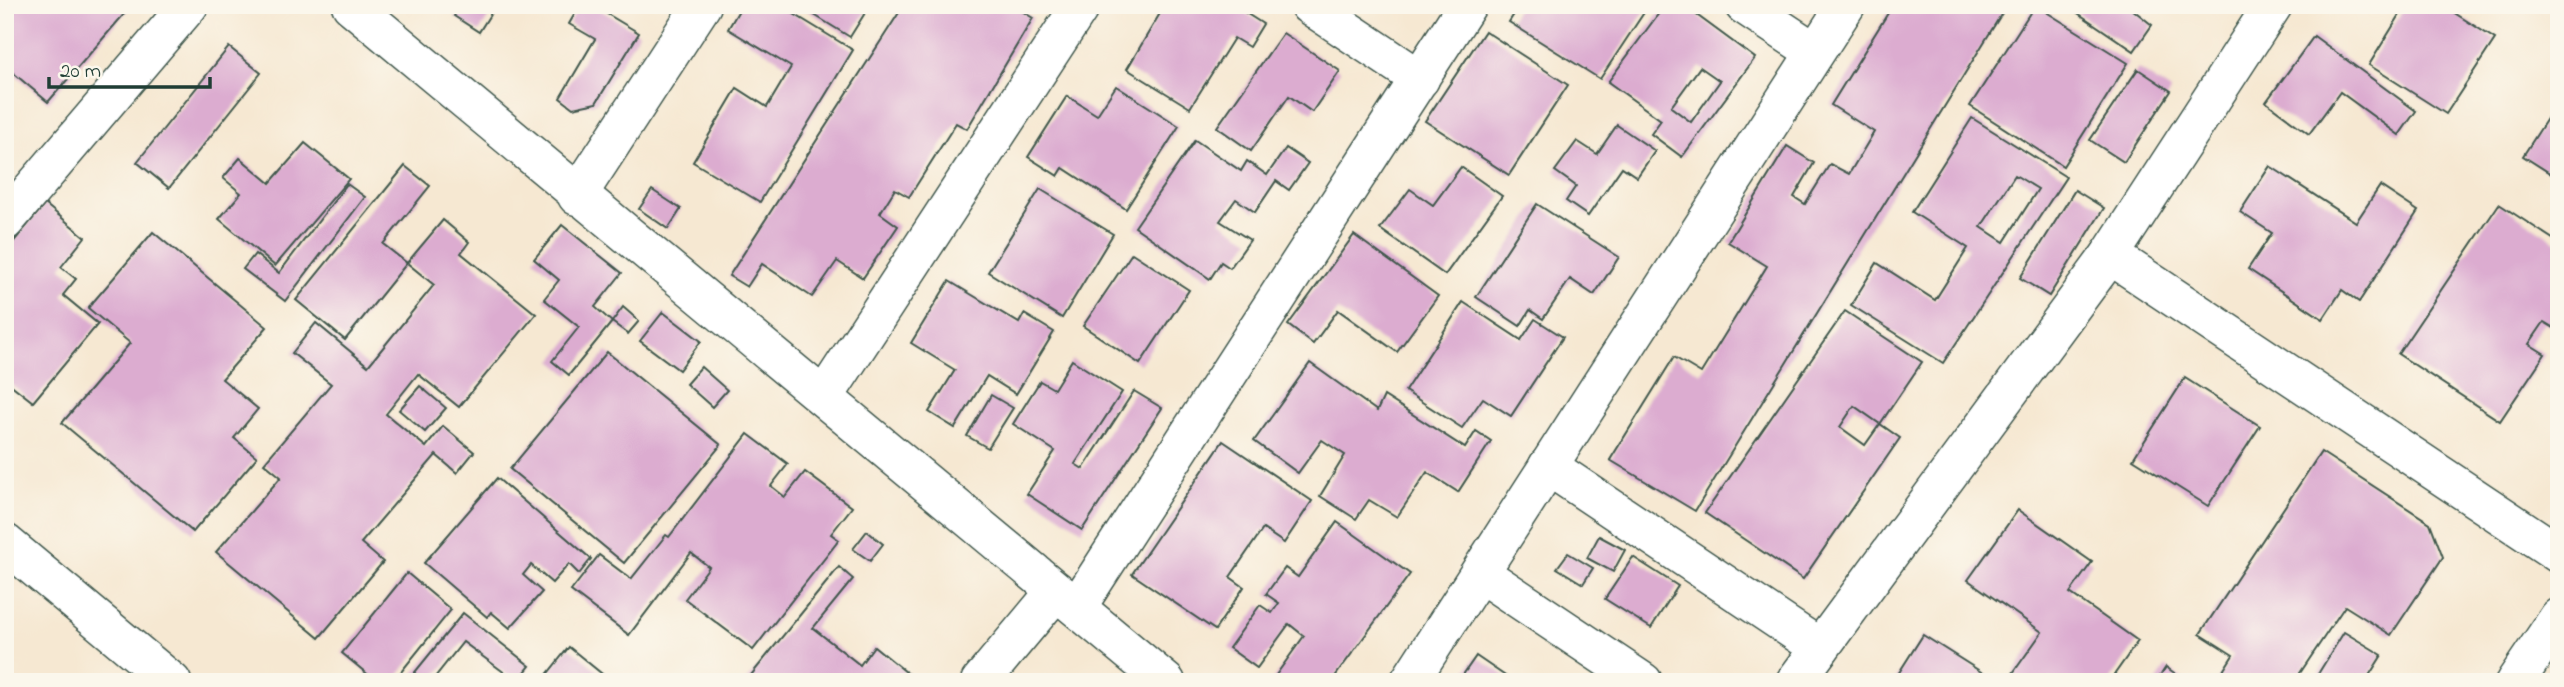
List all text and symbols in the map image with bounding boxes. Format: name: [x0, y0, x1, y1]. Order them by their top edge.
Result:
scale bar: [49, 46, 210, 90]
text: 20 m: [60, 57, 101, 87]

